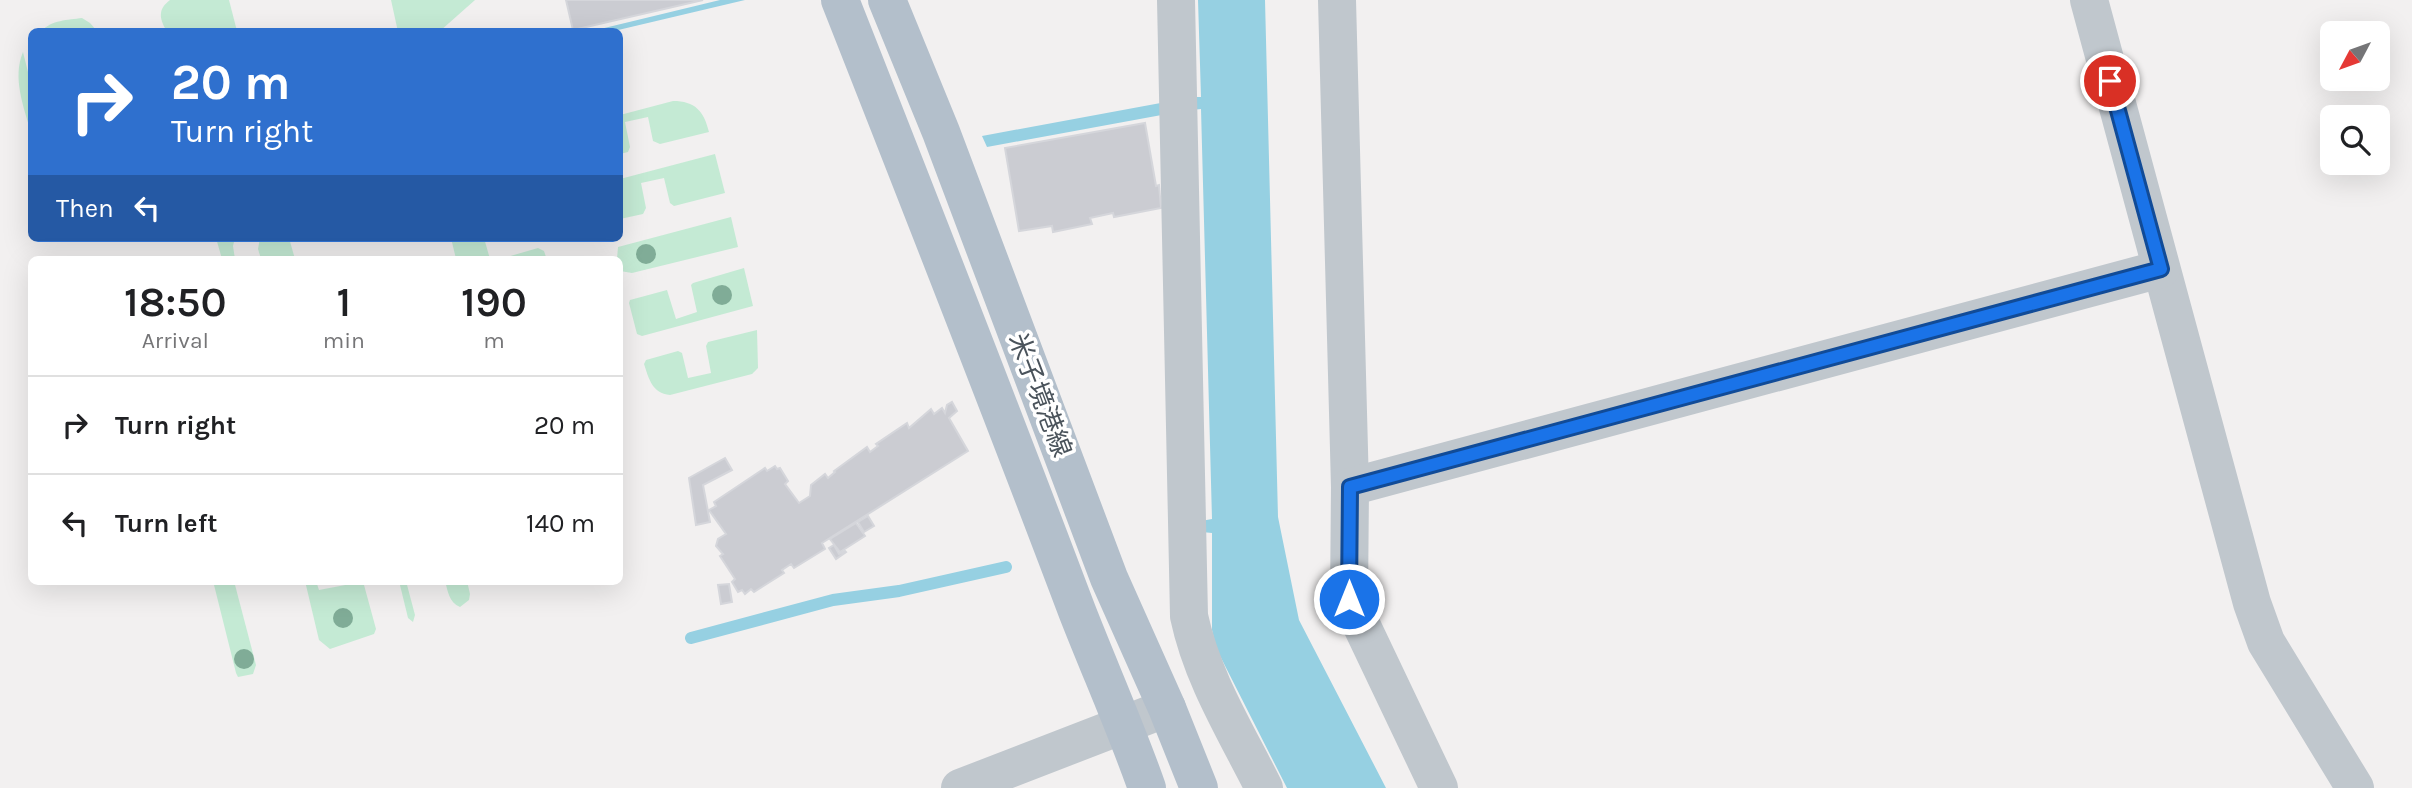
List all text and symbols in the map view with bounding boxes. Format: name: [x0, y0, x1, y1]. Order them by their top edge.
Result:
north arrow: [2320, 21, 2390, 91]
map controls: [2320, 21, 2390, 175]
pin: [2080, 51, 2140, 111]
text: 20 m: [171, 54, 291, 111]
icon: right: [56, 56, 147, 147]
icon: arrive: [2091, 62, 2129, 100]
button: search: [2320, 105, 2390, 175]
text: Turn right: [171, 113, 313, 150]
icon: left: [128, 189, 166, 227]
text: Then: [56, 193, 114, 224]
text: 18:50: [124, 277, 227, 327]
text: 1: [336, 277, 351, 327]
text: 190: [461, 277, 527, 327]
text: Arrival: [142, 327, 209, 354]
text: min: [323, 327, 365, 354]
text: m: [483, 327, 505, 354]
street label: 米子境港線: [1002, 329, 1078, 461]
icon: right: [56, 406, 94, 444]
text: Turn right: [115, 410, 236, 441]
text: 20 m: [534, 410, 595, 441]
icon: left: [56, 504, 94, 542]
text: Turn left: [115, 508, 217, 539]
text: 140 m: [526, 508, 595, 539]
position arrow: [1312, 562, 1386, 636]

